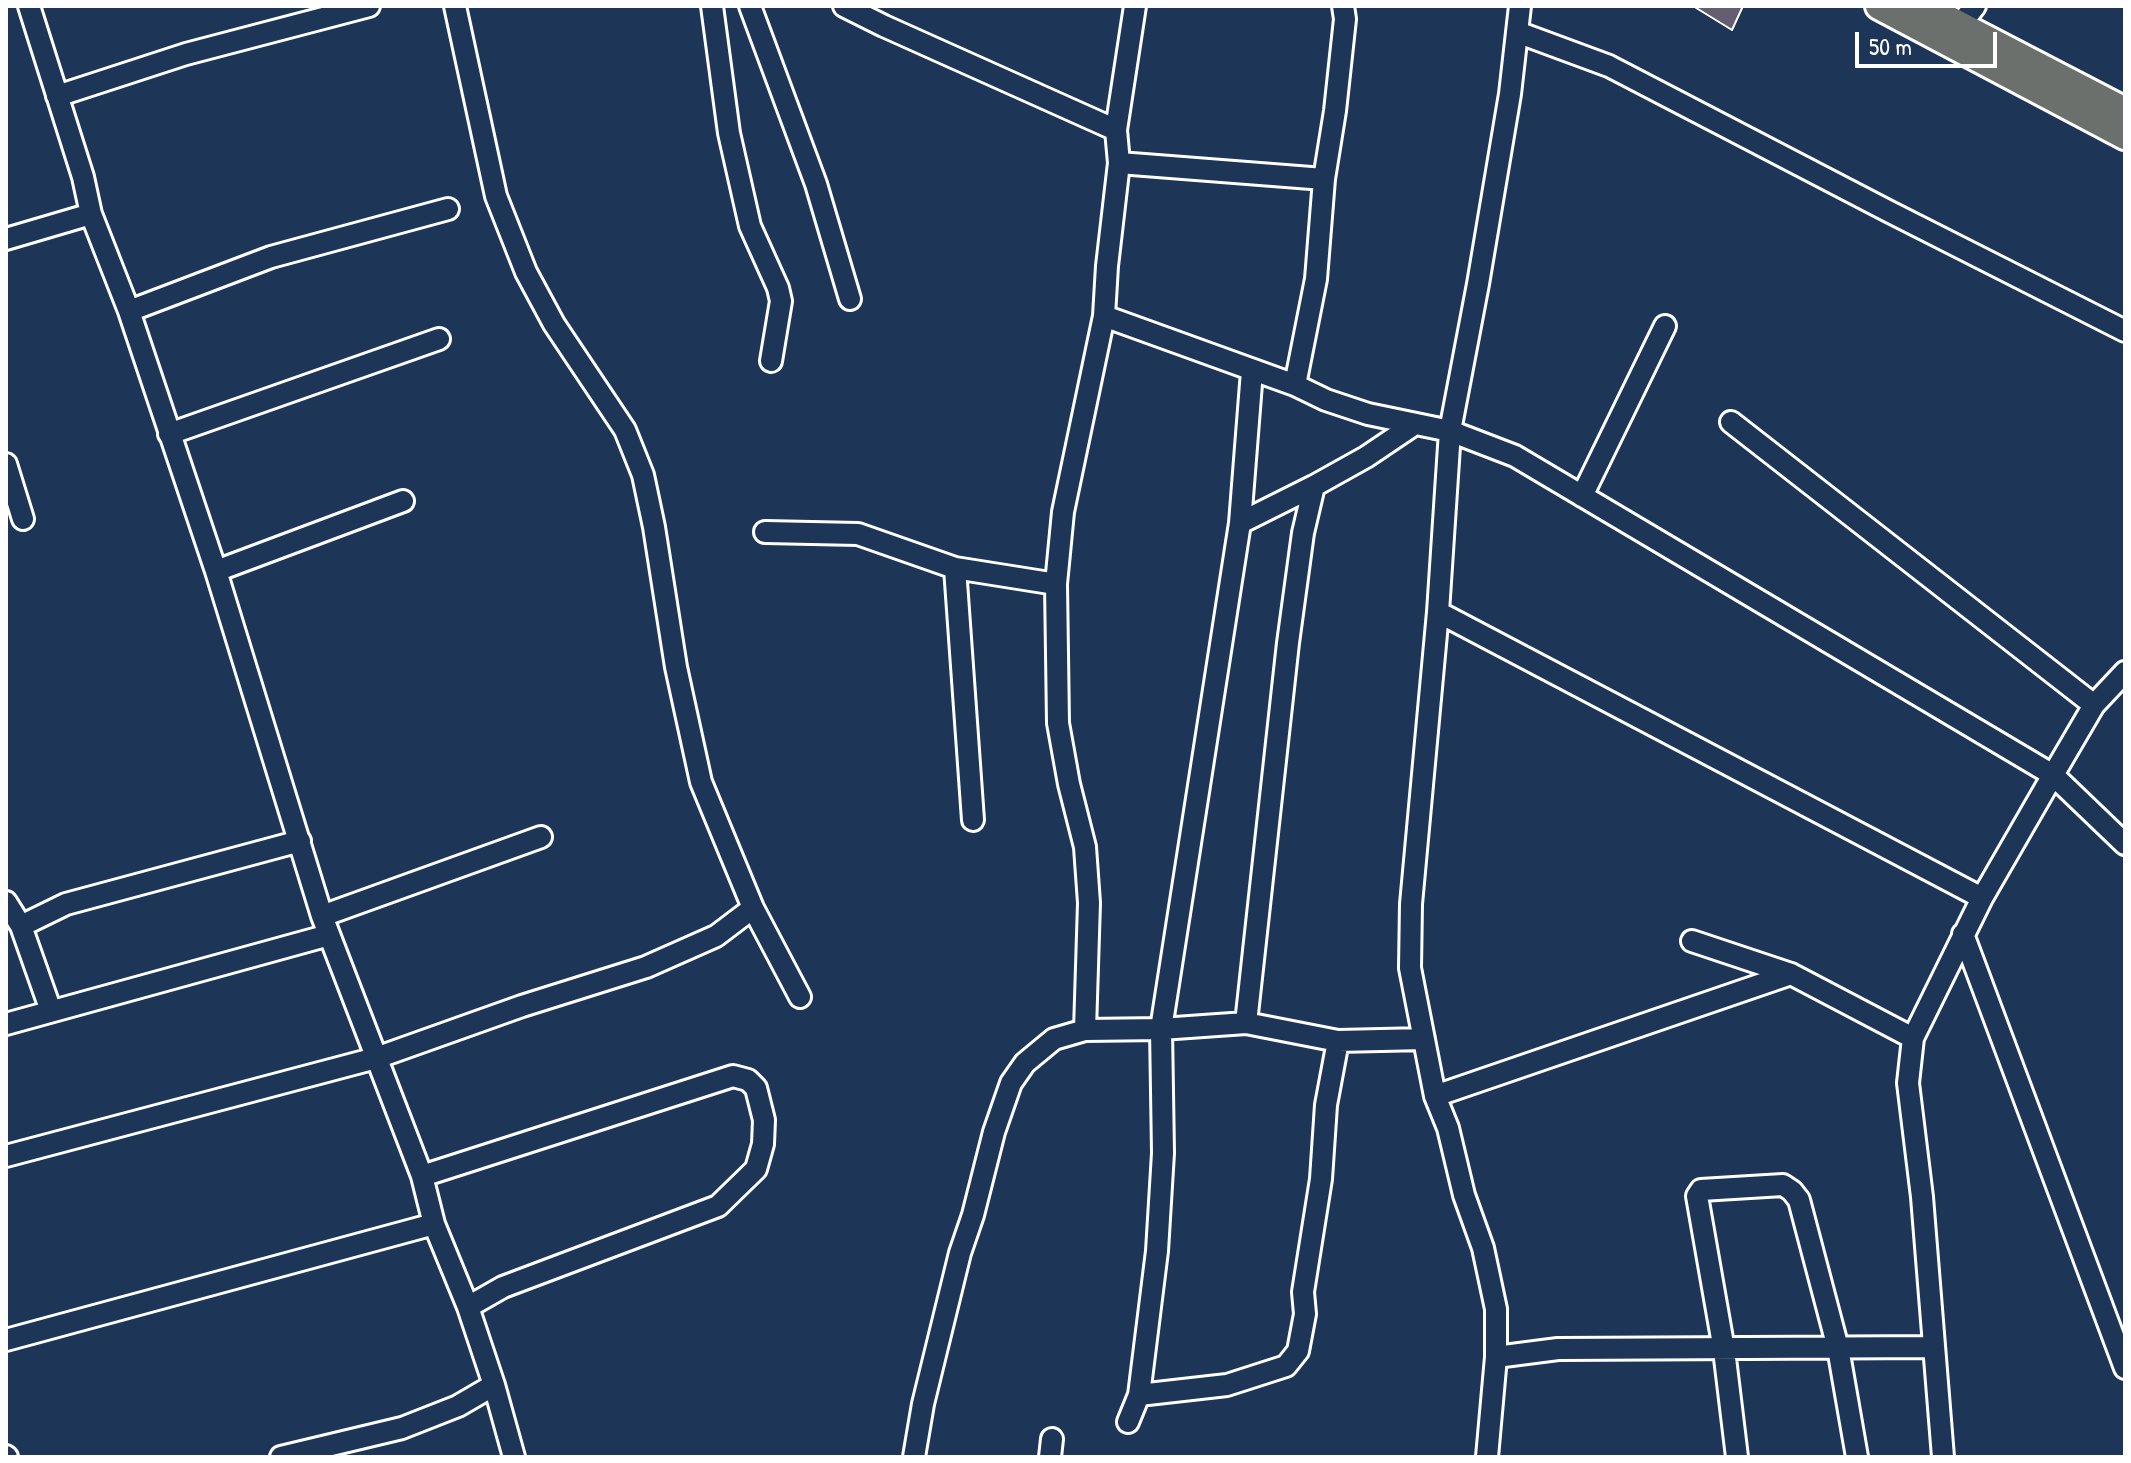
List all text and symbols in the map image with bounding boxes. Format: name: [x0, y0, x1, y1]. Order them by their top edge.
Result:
scale bar: [1859, 16, 2001, 66]
text: 50 m: [1869, 30, 1912, 62]

